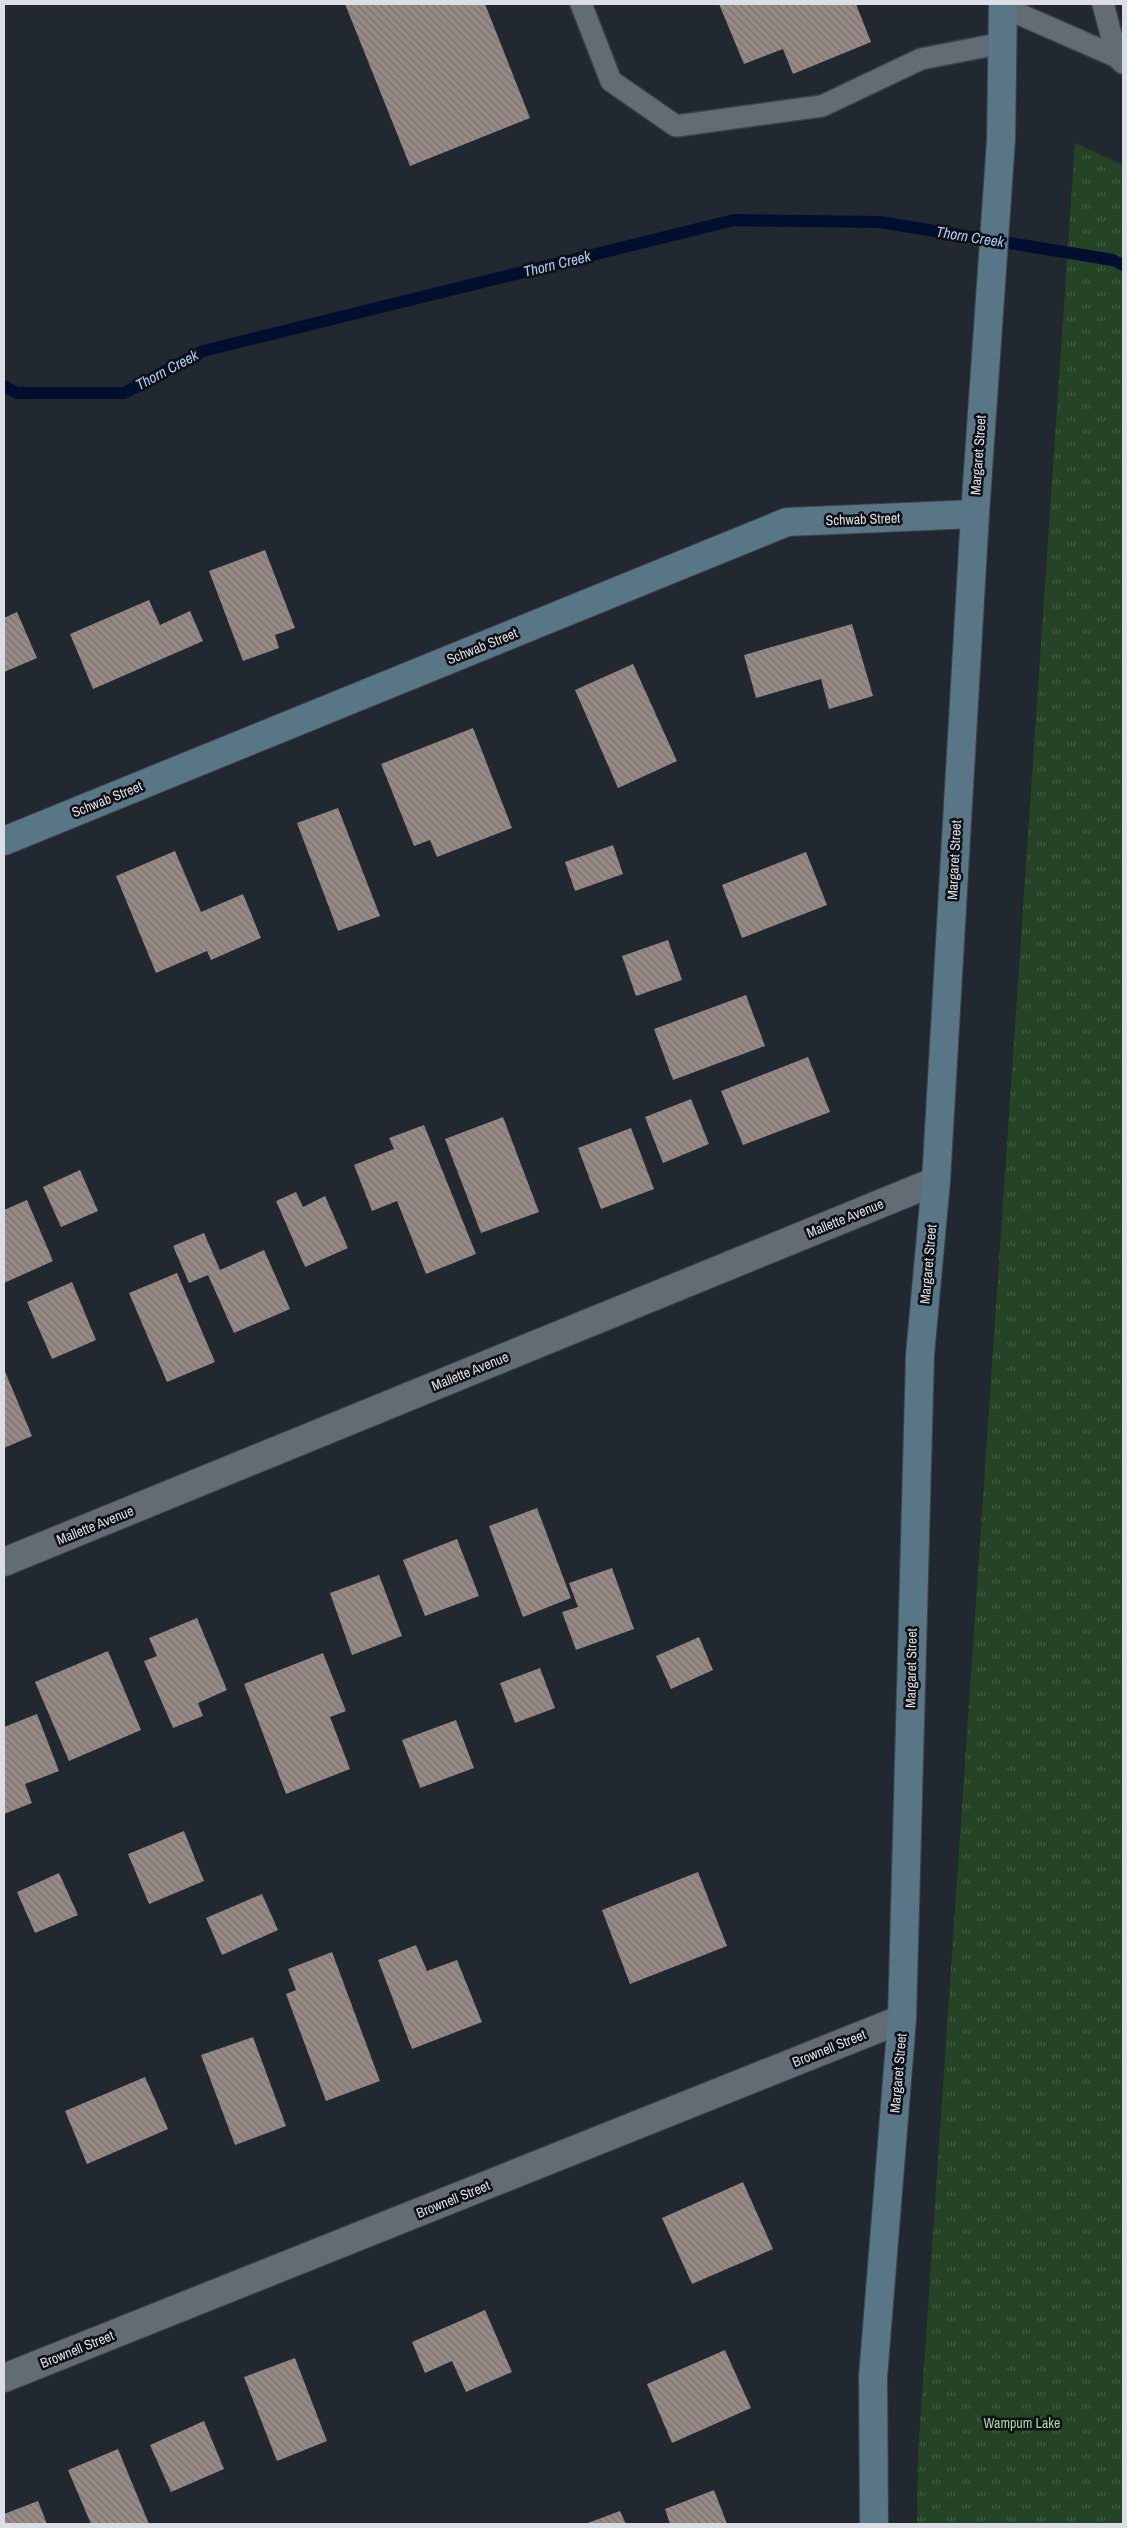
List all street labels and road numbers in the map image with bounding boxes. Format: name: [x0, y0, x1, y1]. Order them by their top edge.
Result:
street label: Margaret Street: [966, 415, 990, 495]
street label: Schwab Street: [825, 509, 901, 529]
street label: Schwab Street: [444, 624, 520, 668]
street label: Schwab Street: [69, 777, 145, 821]
street label: Margaret Street: [943, 820, 965, 900]
street label: Mallette Avenue: [804, 1194, 886, 1242]
street label: Margaret Street: [916, 1223, 940, 1305]
street label: Mallette Avenue: [429, 1347, 511, 1395]
street label: Mallette Avenue: [54, 1501, 136, 1549]
street label: Margaret Street: [901, 1628, 921, 1708]
street label: Brownell Street: [790, 2025, 868, 2071]
street label: Margaret Street: [886, 2032, 910, 2114]
street label: Brownell Street: [414, 2176, 492, 2222]
street label: Brownell Street: [38, 2326, 116, 2372]

